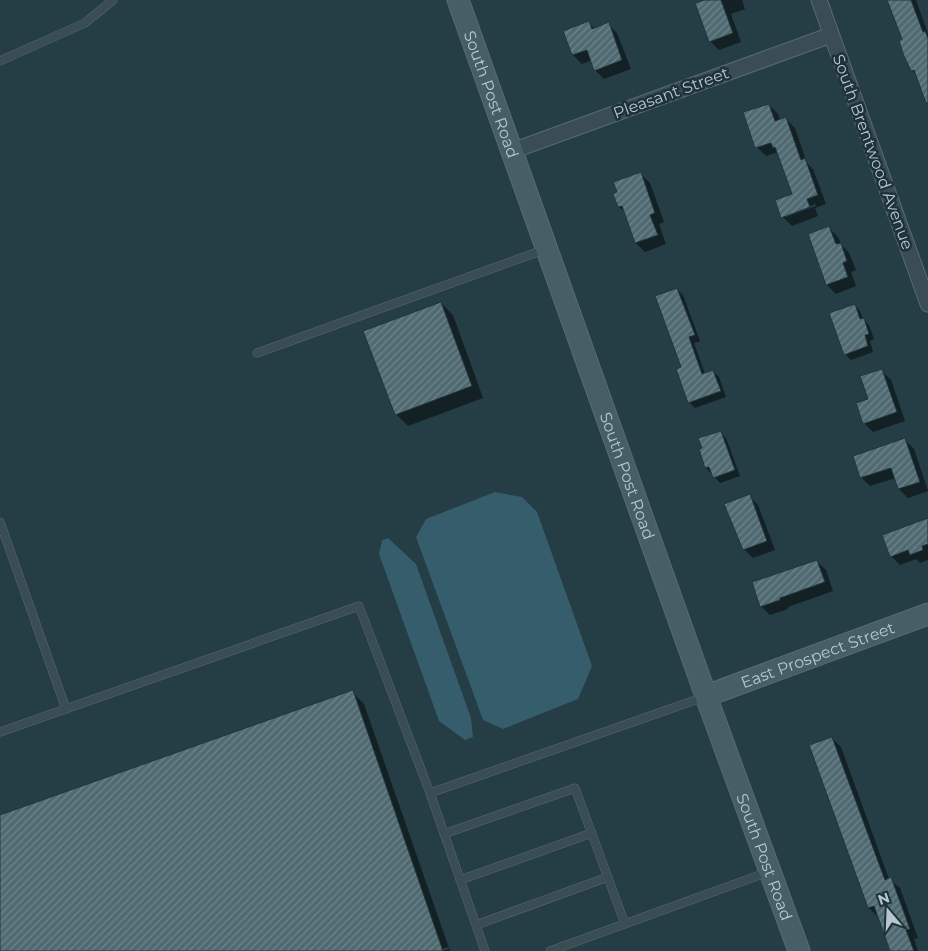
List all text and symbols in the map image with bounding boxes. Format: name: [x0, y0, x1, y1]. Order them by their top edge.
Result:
street label: South Post Road: [460, 28, 523, 160]
street label: South Brentwood Avenue: [829, 52, 917, 252]
street label: Pleasant Street: [611, 63, 732, 123]
street label: South Post Road: [596, 409, 659, 542]
street label: East Prospect Street: [738, 618, 898, 692]
street label: South Post Road: [733, 791, 797, 923]
north arrow: [863, 886, 913, 936]
text: N: [875, 888, 892, 909]

